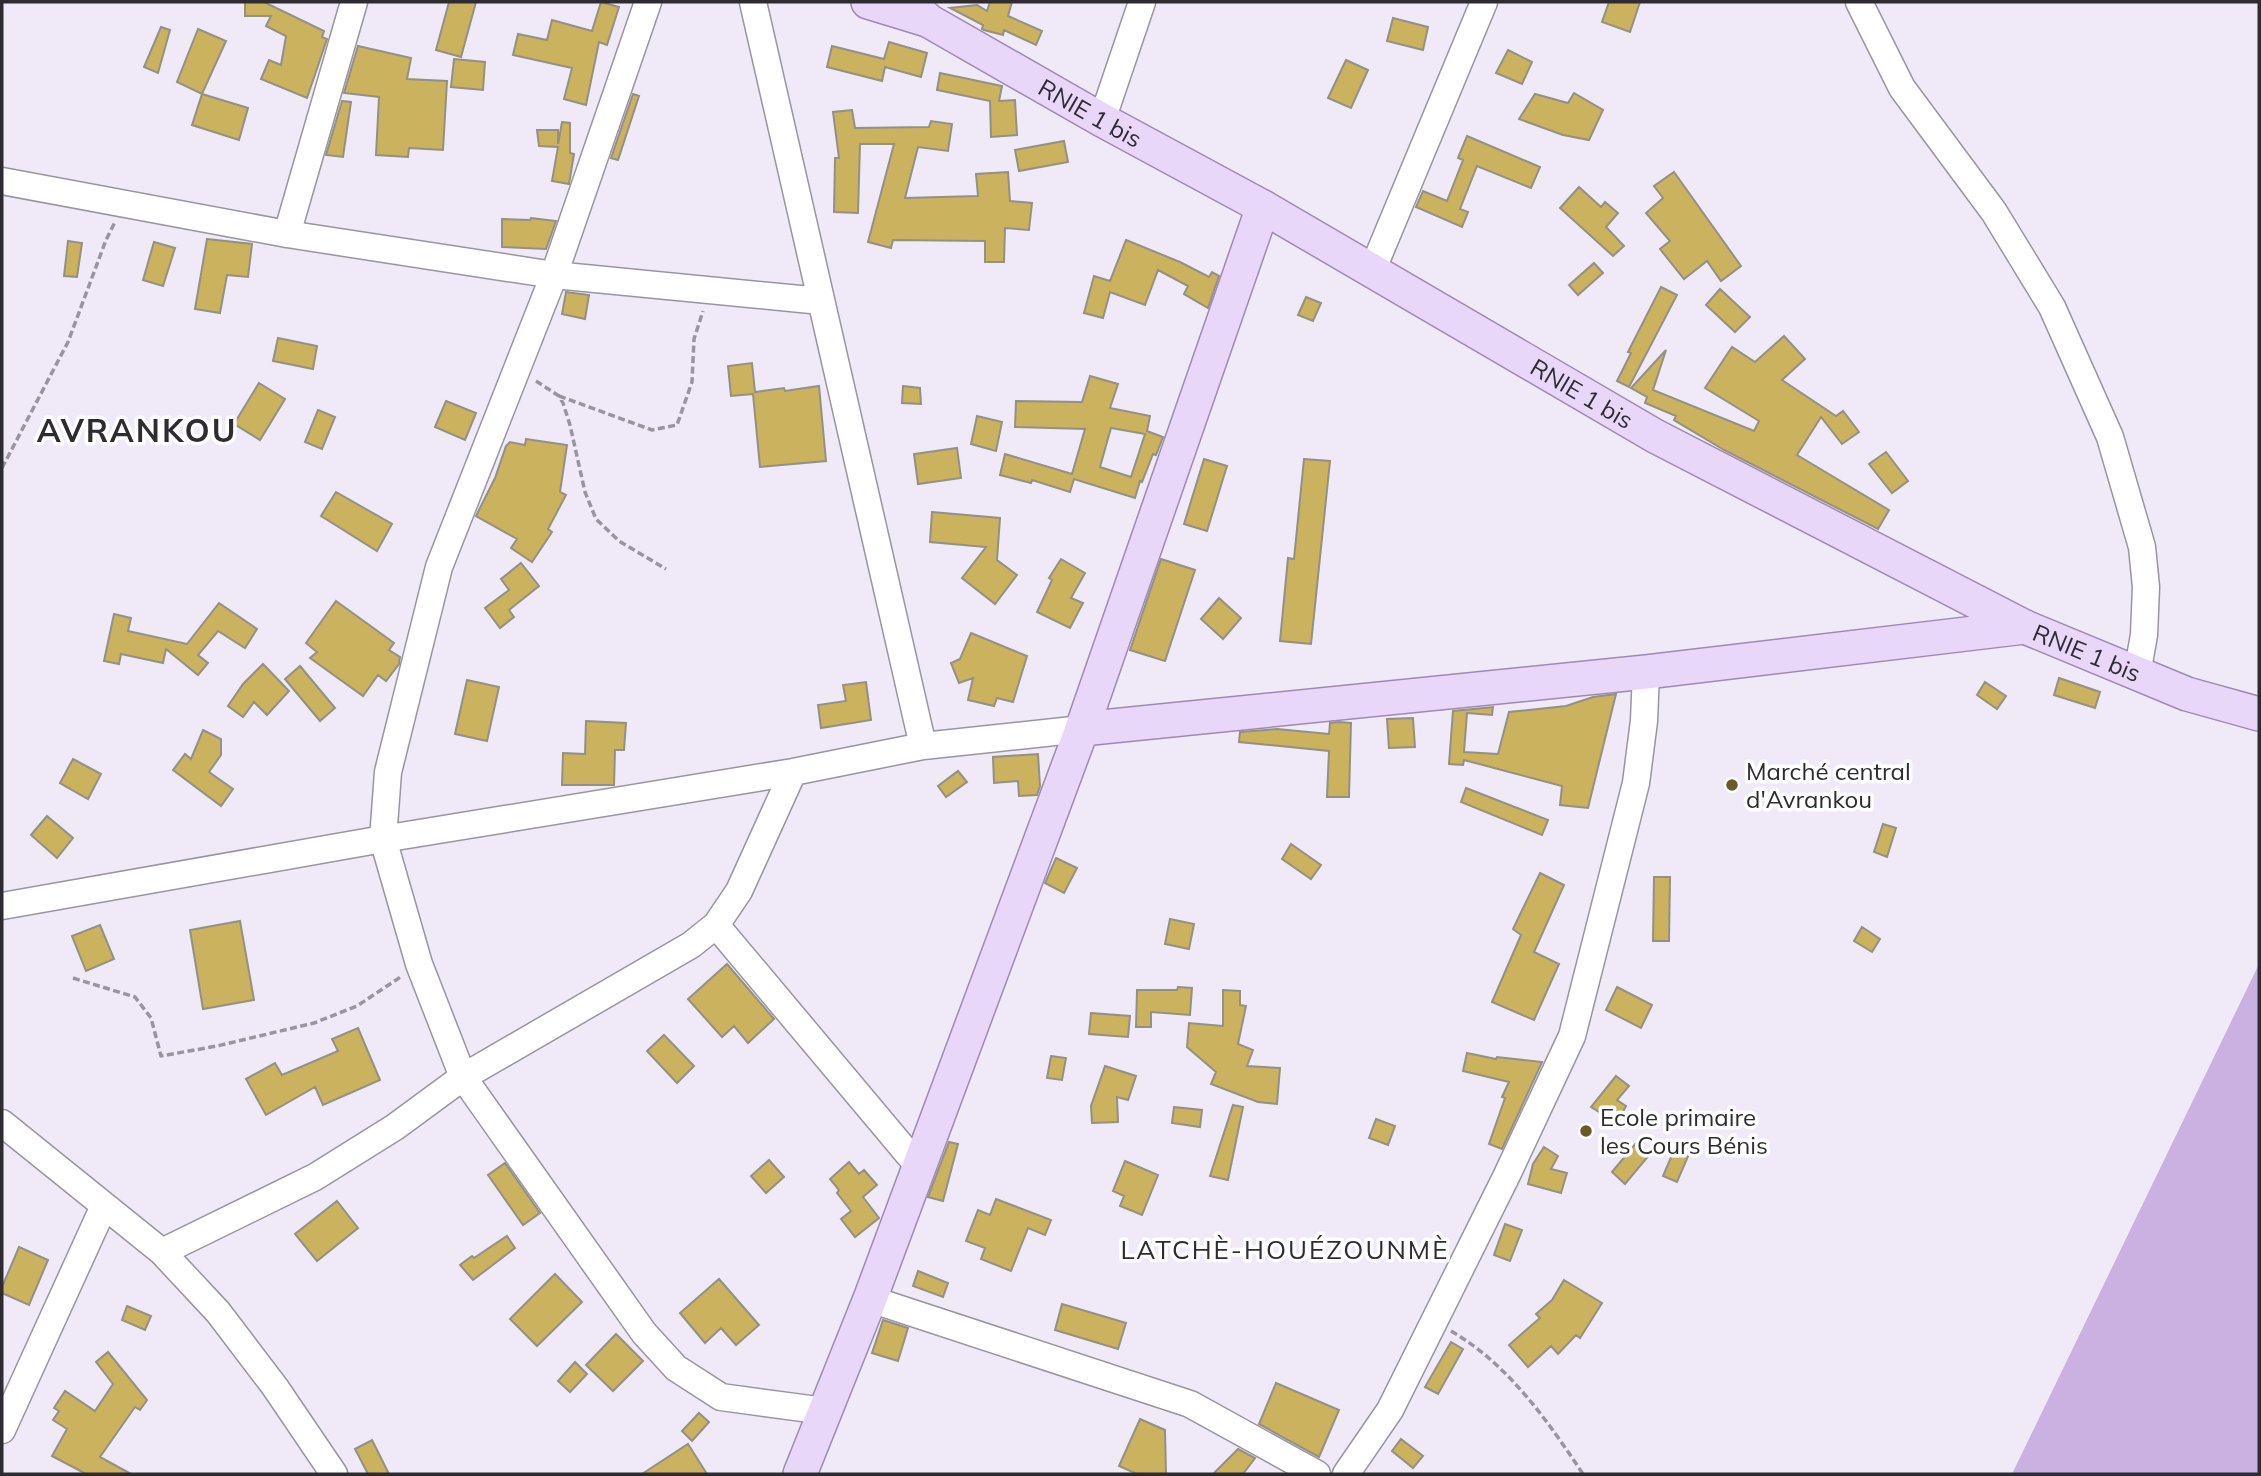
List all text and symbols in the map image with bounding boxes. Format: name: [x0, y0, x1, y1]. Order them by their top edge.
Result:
street label: RNIE 1 bis: [1033, 72, 1147, 154]
street label: RNIE 1 bis: [1525, 352, 1639, 435]
district label: AVRANKOU: [37, 410, 237, 450]
street label: RNIE 1 bis: [2029, 617, 2145, 688]
place label: Marché central d'Avrankou: [1746, 756, 1911, 814]
marker: Marché central d'Avrankou: [1724, 777, 1740, 793]
place label: Ecole primaire les Cours Bénis: [1600, 1102, 1768, 1160]
marker: Ecole primaire les Cours Bénis: [1578, 1123, 1594, 1139]
district label: LATCHÈ-HOUÉZOUNMÈ: [1121, 1233, 1449, 1266]

